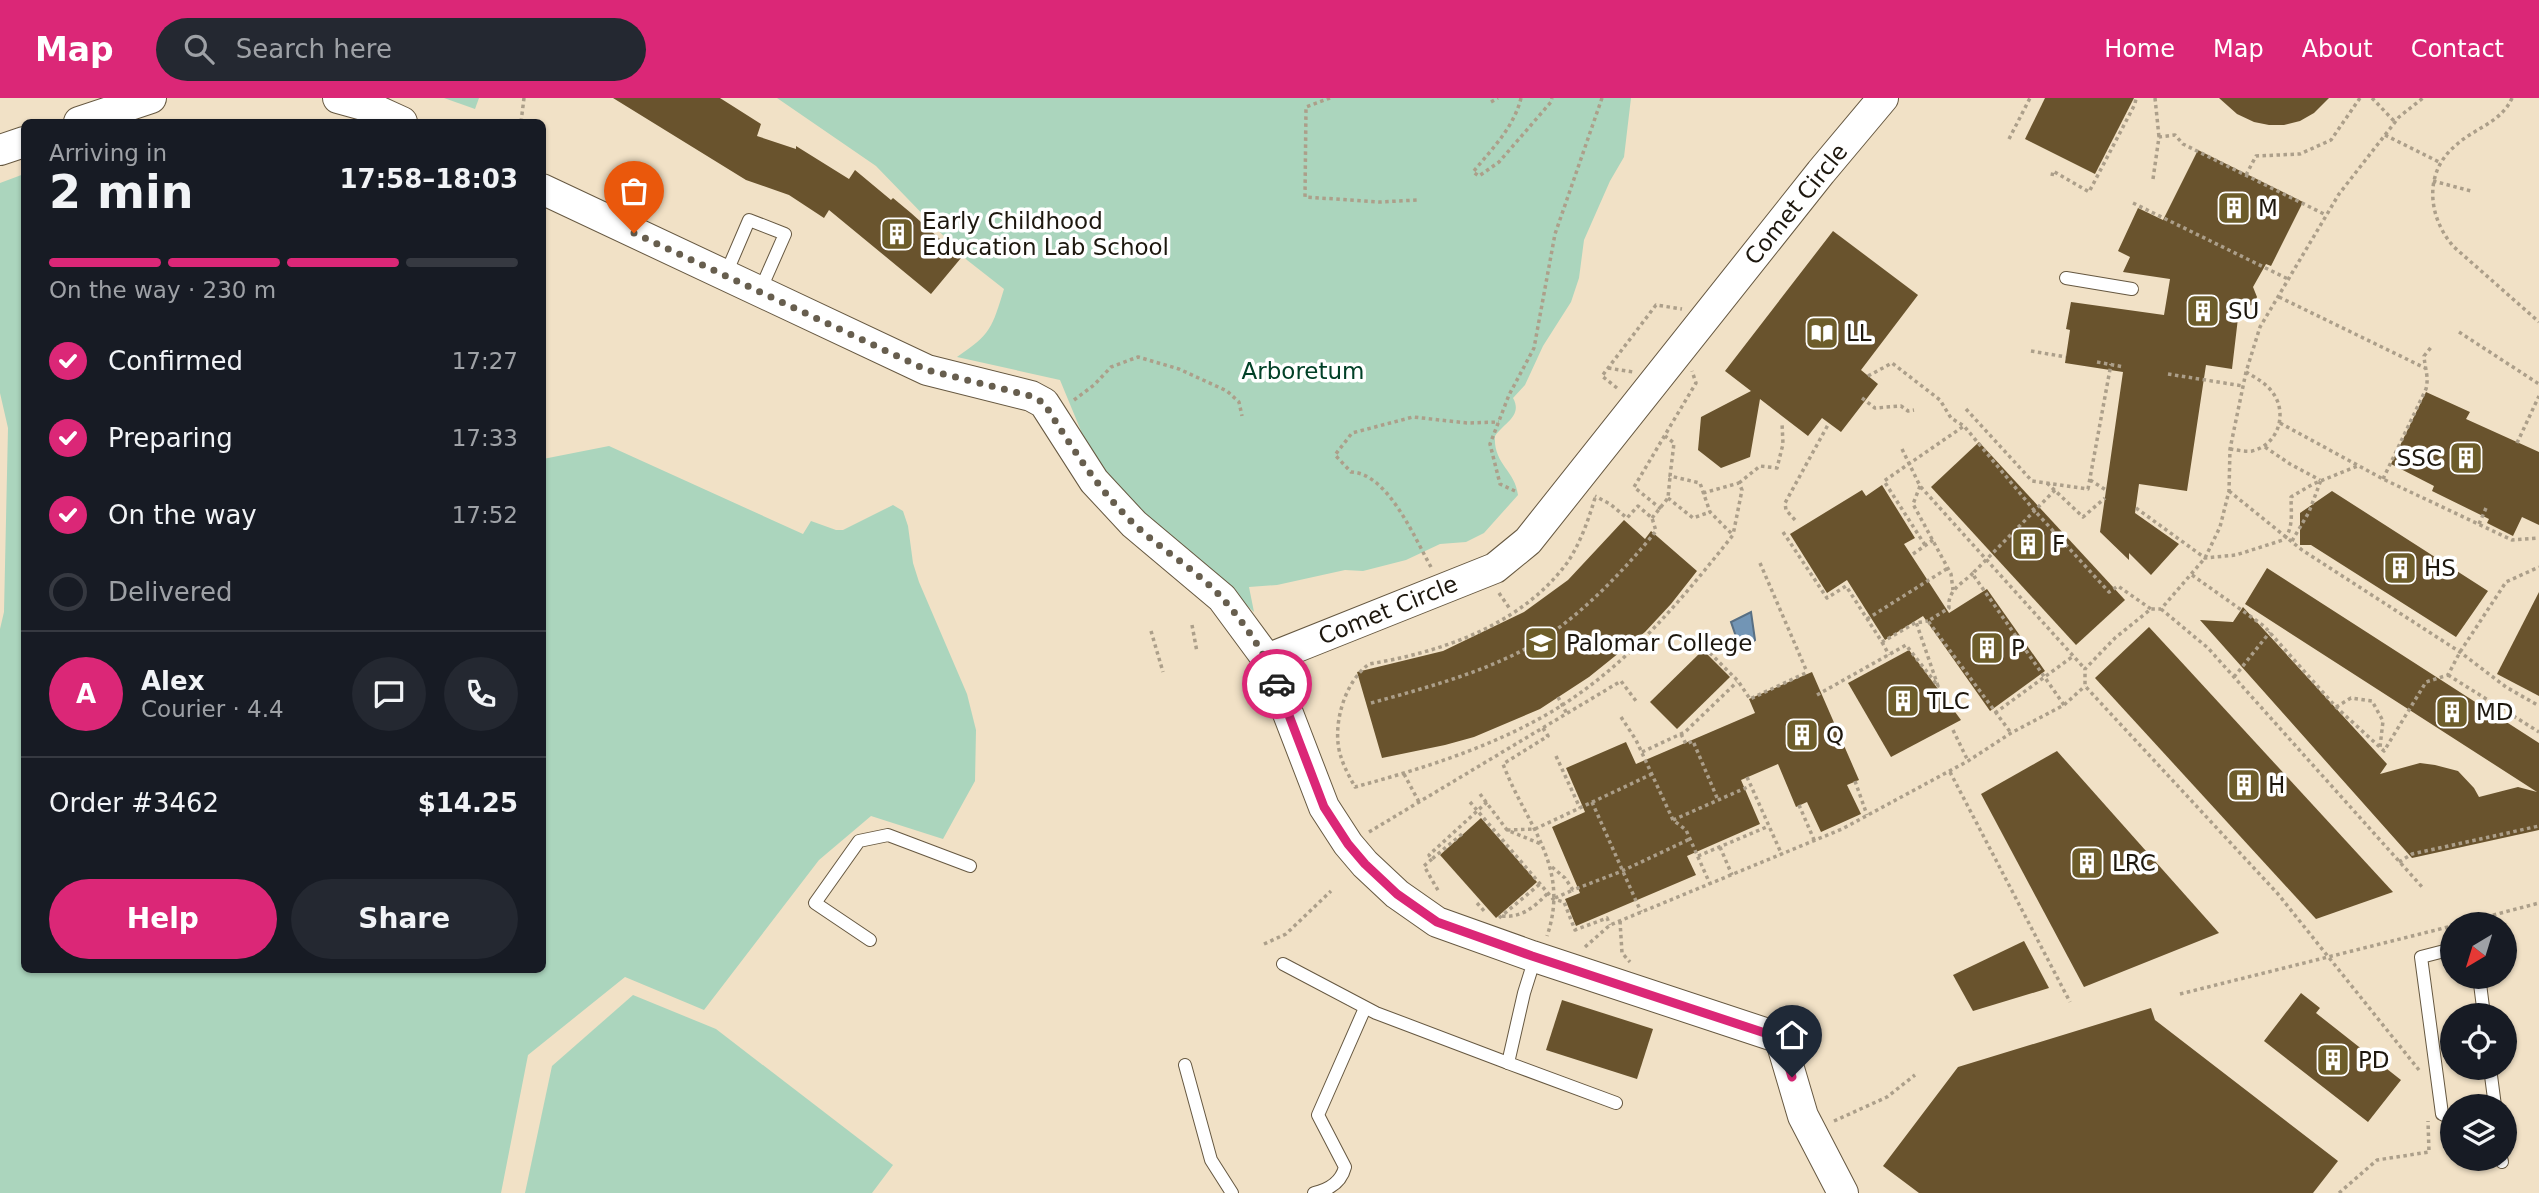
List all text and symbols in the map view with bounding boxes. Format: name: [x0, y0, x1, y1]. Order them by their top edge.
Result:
search box: [156, 18, 646, 81]
text: Map: [35, 30, 114, 69]
icon: search: [180, 30, 218, 68]
text: Search here: [236, 34, 392, 64]
text: Home: [2104, 35, 2175, 63]
text: Map: [2213, 35, 2264, 63]
text: About: [2302, 35, 2373, 63]
text: Contact: [2411, 35, 2504, 63]
street label: Comet Circle: [1739, 138, 1853, 270]
text: Arriving in: [49, 140, 167, 166]
pin: [604, 161, 664, 233]
text: 17:58–18:03: [339, 164, 518, 194]
text: 2 min: [49, 165, 193, 219]
icon: bag: [615, 172, 653, 210]
building icon: M: [2215, 189, 2253, 227]
place label: M: [2258, 195, 2278, 221]
place label: Early Childhood Education Lab School: [922, 208, 1169, 260]
building icon: Early Childhood Education Lab School: [878, 215, 916, 253]
text: On the way · 230 m: [49, 277, 276, 303]
building icon: SU: [2184, 292, 2222, 330]
place label: SU: [2228, 298, 2259, 324]
library icon: LL: [1803, 314, 1841, 352]
place label: LL: [1846, 320, 1872, 346]
icon: check: [49, 342, 87, 380]
text: Confirmed: [108, 346, 243, 376]
text: 17:27: [452, 348, 518, 374]
park label: Arboretum: [1242, 358, 1364, 384]
icon: check: [49, 419, 87, 457]
text: Preparing: [108, 423, 233, 453]
text: 17:33: [452, 425, 518, 451]
building icon: SSC: [2447, 439, 2485, 477]
place label: SSC: [2397, 445, 2442, 471]
icon: check: [49, 496, 87, 534]
text: On the way: [108, 500, 257, 530]
text: 17:52: [452, 502, 518, 528]
building icon: F: [2009, 525, 2047, 563]
place label: F: [2052, 531, 2065, 557]
building icon: HS: [2381, 549, 2419, 587]
place label: HS: [2424, 555, 2456, 581]
street label: Comet Circle: [1315, 570, 1461, 650]
text: Delivered: [108, 577, 232, 607]
school or university icon: Palomar College: [1522, 624, 1560, 662]
building icon: P: [1968, 629, 2006, 667]
place label: Palomar College: [1566, 630, 1752, 656]
place label: P: [2011, 635, 2025, 661]
courier: [1242, 649, 1312, 719]
button: chat: [352, 657, 426, 731]
button: phone: [444, 657, 518, 731]
icon: car: [1258, 665, 1296, 703]
text: Alex: [141, 666, 204, 696]
text: A: [76, 679, 96, 709]
building icon: TLC: [1884, 682, 1922, 720]
place label: TLC: [1926, 688, 1970, 714]
building icon: MD: [2433, 693, 2471, 731]
text: Courier · 4.4: [141, 696, 284, 722]
place label: MD: [2476, 699, 2514, 725]
building icon: Q: [1783, 716, 1821, 754]
place label: Q: [1826, 722, 1844, 748]
building icon: H: [2225, 766, 2263, 804]
place label: H: [2268, 772, 2285, 798]
text: Order #3462: [49, 788, 219, 818]
text: $14.25: [418, 788, 518, 818]
building icon: LRC: [2068, 844, 2106, 882]
place label: LRC: [2112, 850, 2156, 876]
button: Help: [49, 879, 277, 959]
button: Share: [291, 879, 518, 959]
north arrow: [2440, 912, 2516, 989]
map controls: [2440, 912, 2517, 1171]
button: locate: [2440, 1003, 2517, 1080]
pin: [1762, 1005, 1822, 1077]
icon: home: [1773, 1016, 1811, 1054]
building icon: PD: [2314, 1041, 2352, 1079]
place label: PD: [2358, 1047, 2390, 1073]
button: layers: [2440, 1094, 2517, 1171]

